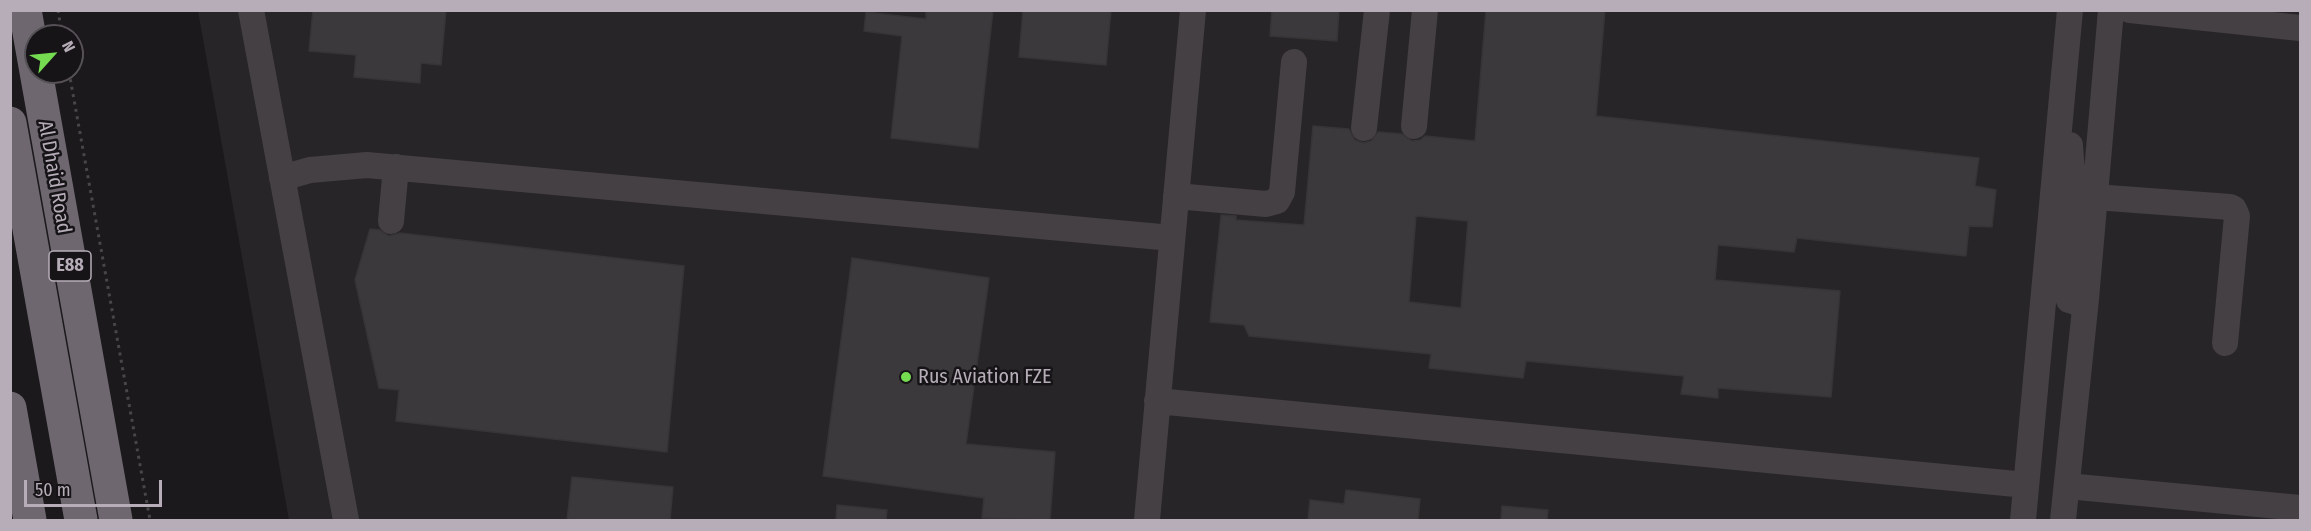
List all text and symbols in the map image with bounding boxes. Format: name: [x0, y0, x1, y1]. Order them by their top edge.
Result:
north arrow: [24, 24, 84, 84]
text: N: [58, 38, 79, 55]
street label: Al Dhaid Road: [32, 119, 76, 235]
road number: E88: [49, 251, 91, 281]
place label: Rus Aviation FZE: [918, 365, 1051, 389]
marker: Rus Aviation FZE: [899, 370, 913, 384]
scale bar: [27, 468, 165, 506]
text: 50 m: [35, 479, 71, 501]

